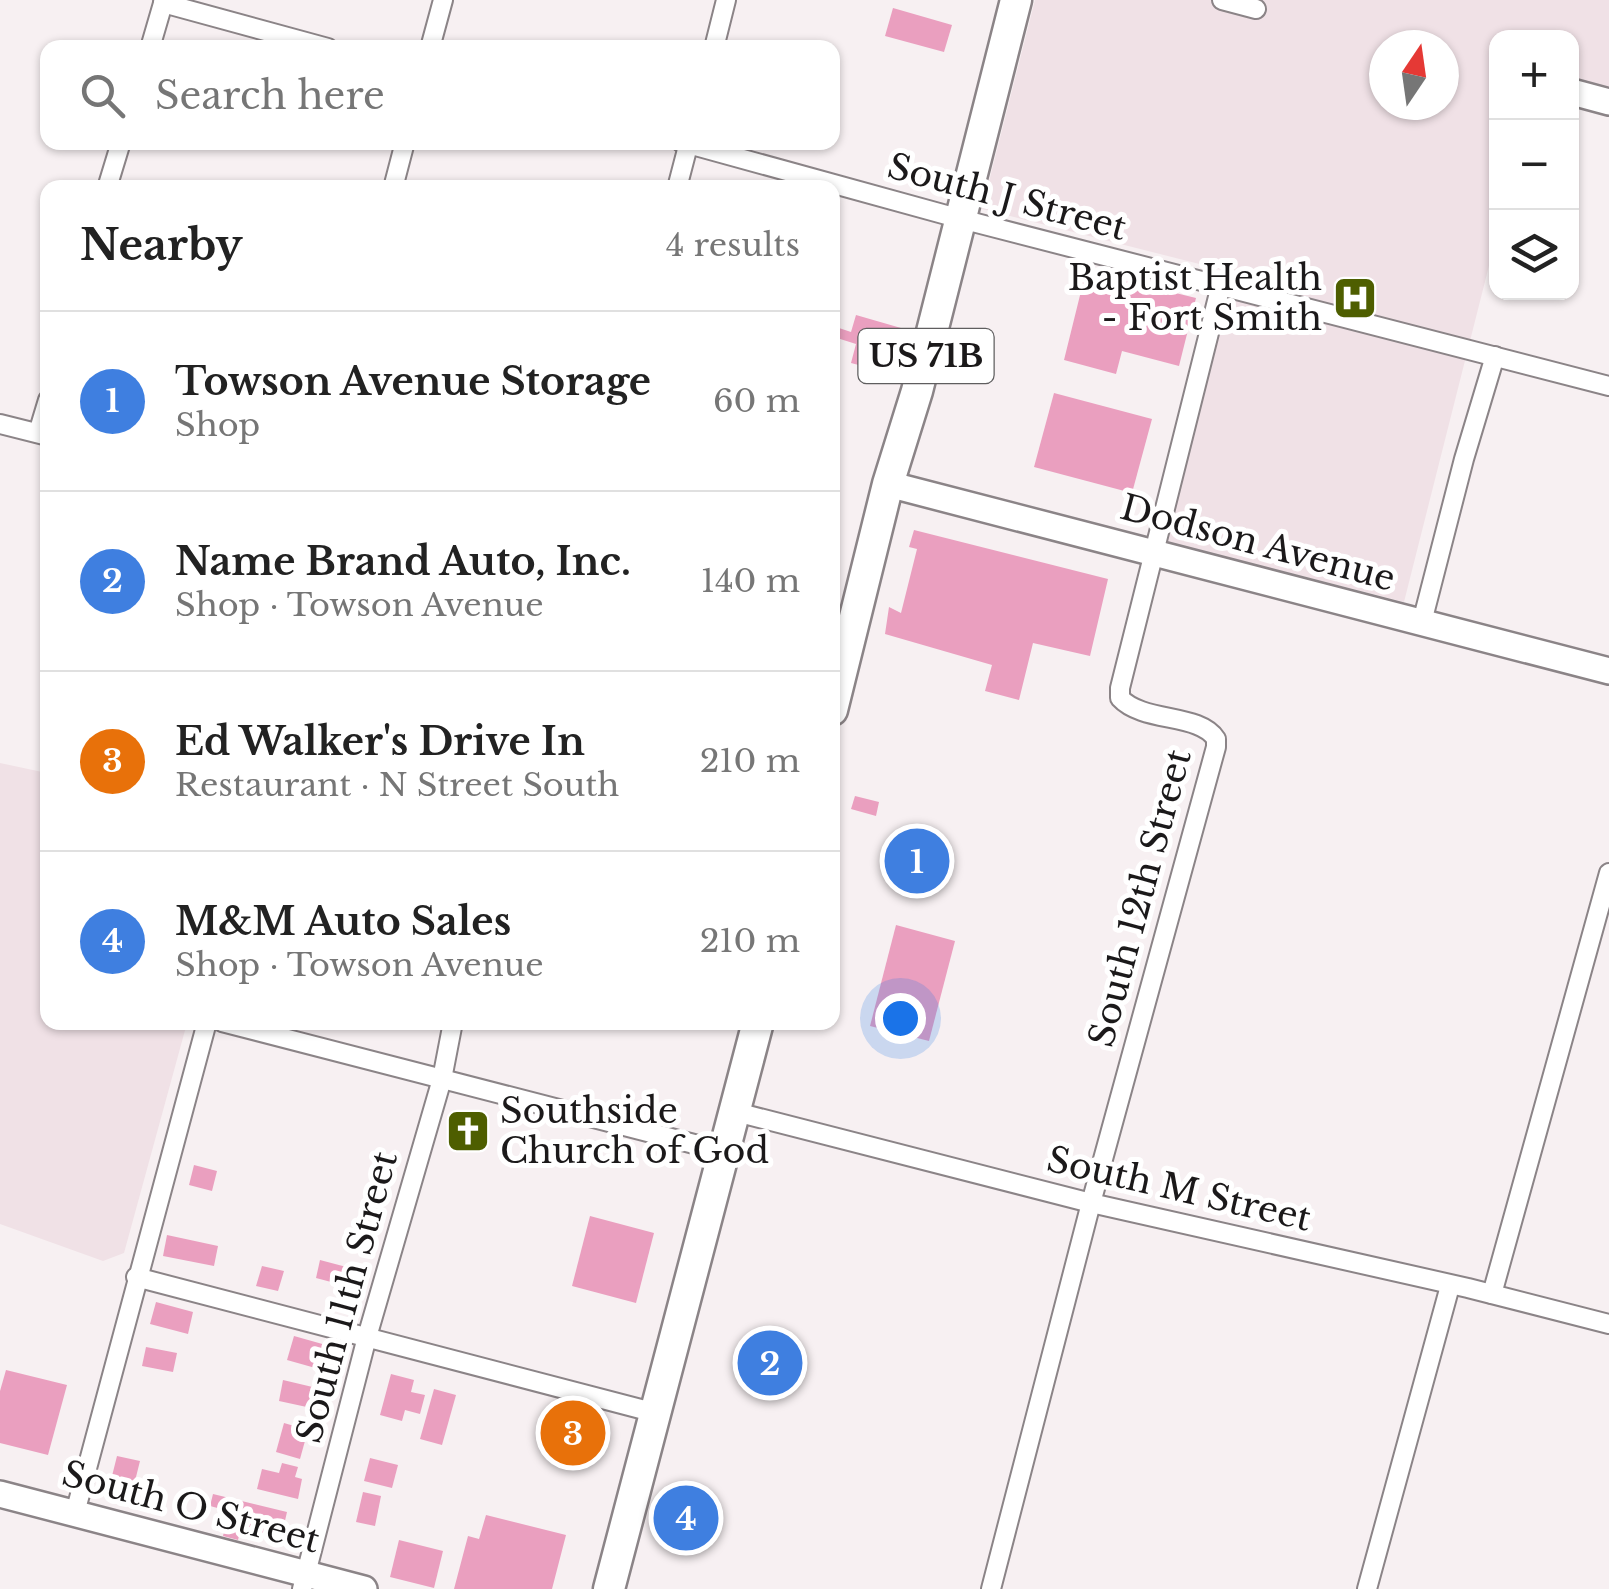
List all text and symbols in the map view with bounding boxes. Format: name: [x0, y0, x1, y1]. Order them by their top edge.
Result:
north arrow: [1369, 30, 1459, 120]
map controls: [1489, 30, 1579, 300]
button: +: [1489, 30, 1579, 120]
search box: [40, 40, 840, 150]
icon: search: [75, 68, 130, 123]
text: Search here: [155, 72, 385, 119]
button: −: [1489, 120, 1579, 210]
street label: South J Street: [883, 144, 1131, 249]
button: layers: [1489, 210, 1579, 300]
text: Nearby: [80, 219, 243, 271]
text: 4 results: [666, 225, 800, 265]
place label: Baptist Health - Fort Smith: [1068, 256, 1322, 339]
hospital icon: Baptist Health - Fort Smith: [1332, 275, 1378, 321]
road number: US 71B: [858, 329, 994, 383]
text: Towson Avenue Storage: [175, 358, 651, 405]
text: 1: [106, 381, 119, 421]
text: 60 m: [713, 381, 800, 421]
text: Shop: [175, 405, 260, 445]
street label: Dodson Avenue: [1116, 485, 1400, 600]
text: Name Brand Auto, Inc.: [175, 538, 631, 585]
text: 2: [102, 561, 123, 601]
text: 140 m: [701, 561, 800, 601]
text: Shop · Towson Avenue: [175, 585, 543, 625]
text: Ed Walker's Drive In: [175, 718, 585, 765]
text: 3: [102, 741, 123, 781]
text: 210 m: [700, 741, 800, 781]
street label: South 12th Street: [1079, 744, 1200, 1051]
text: Restaurant · N Street South: [175, 765, 619, 805]
pin: 1: [884, 824, 950, 898]
text: M&M Auto Sales: [175, 898, 511, 945]
text: 4: [102, 921, 123, 961]
text: 210 m: [700, 921, 800, 961]
text: Shop · Towson Avenue: [175, 945, 543, 985]
your location: [875, 993, 926, 1044]
place label: Southside Church of God: [500, 1089, 769, 1172]
church icon: Southside Church of God: [445, 1108, 491, 1154]
street label: South M Street: [1043, 1137, 1315, 1240]
street label: South 11th Street: [287, 1146, 406, 1447]
pin: 2: [738, 1326, 802, 1400]
pin: 3: [540, 1396, 606, 1470]
street label: South O Street: [58, 1451, 325, 1562]
pin: 4: [654, 1480, 718, 1556]

